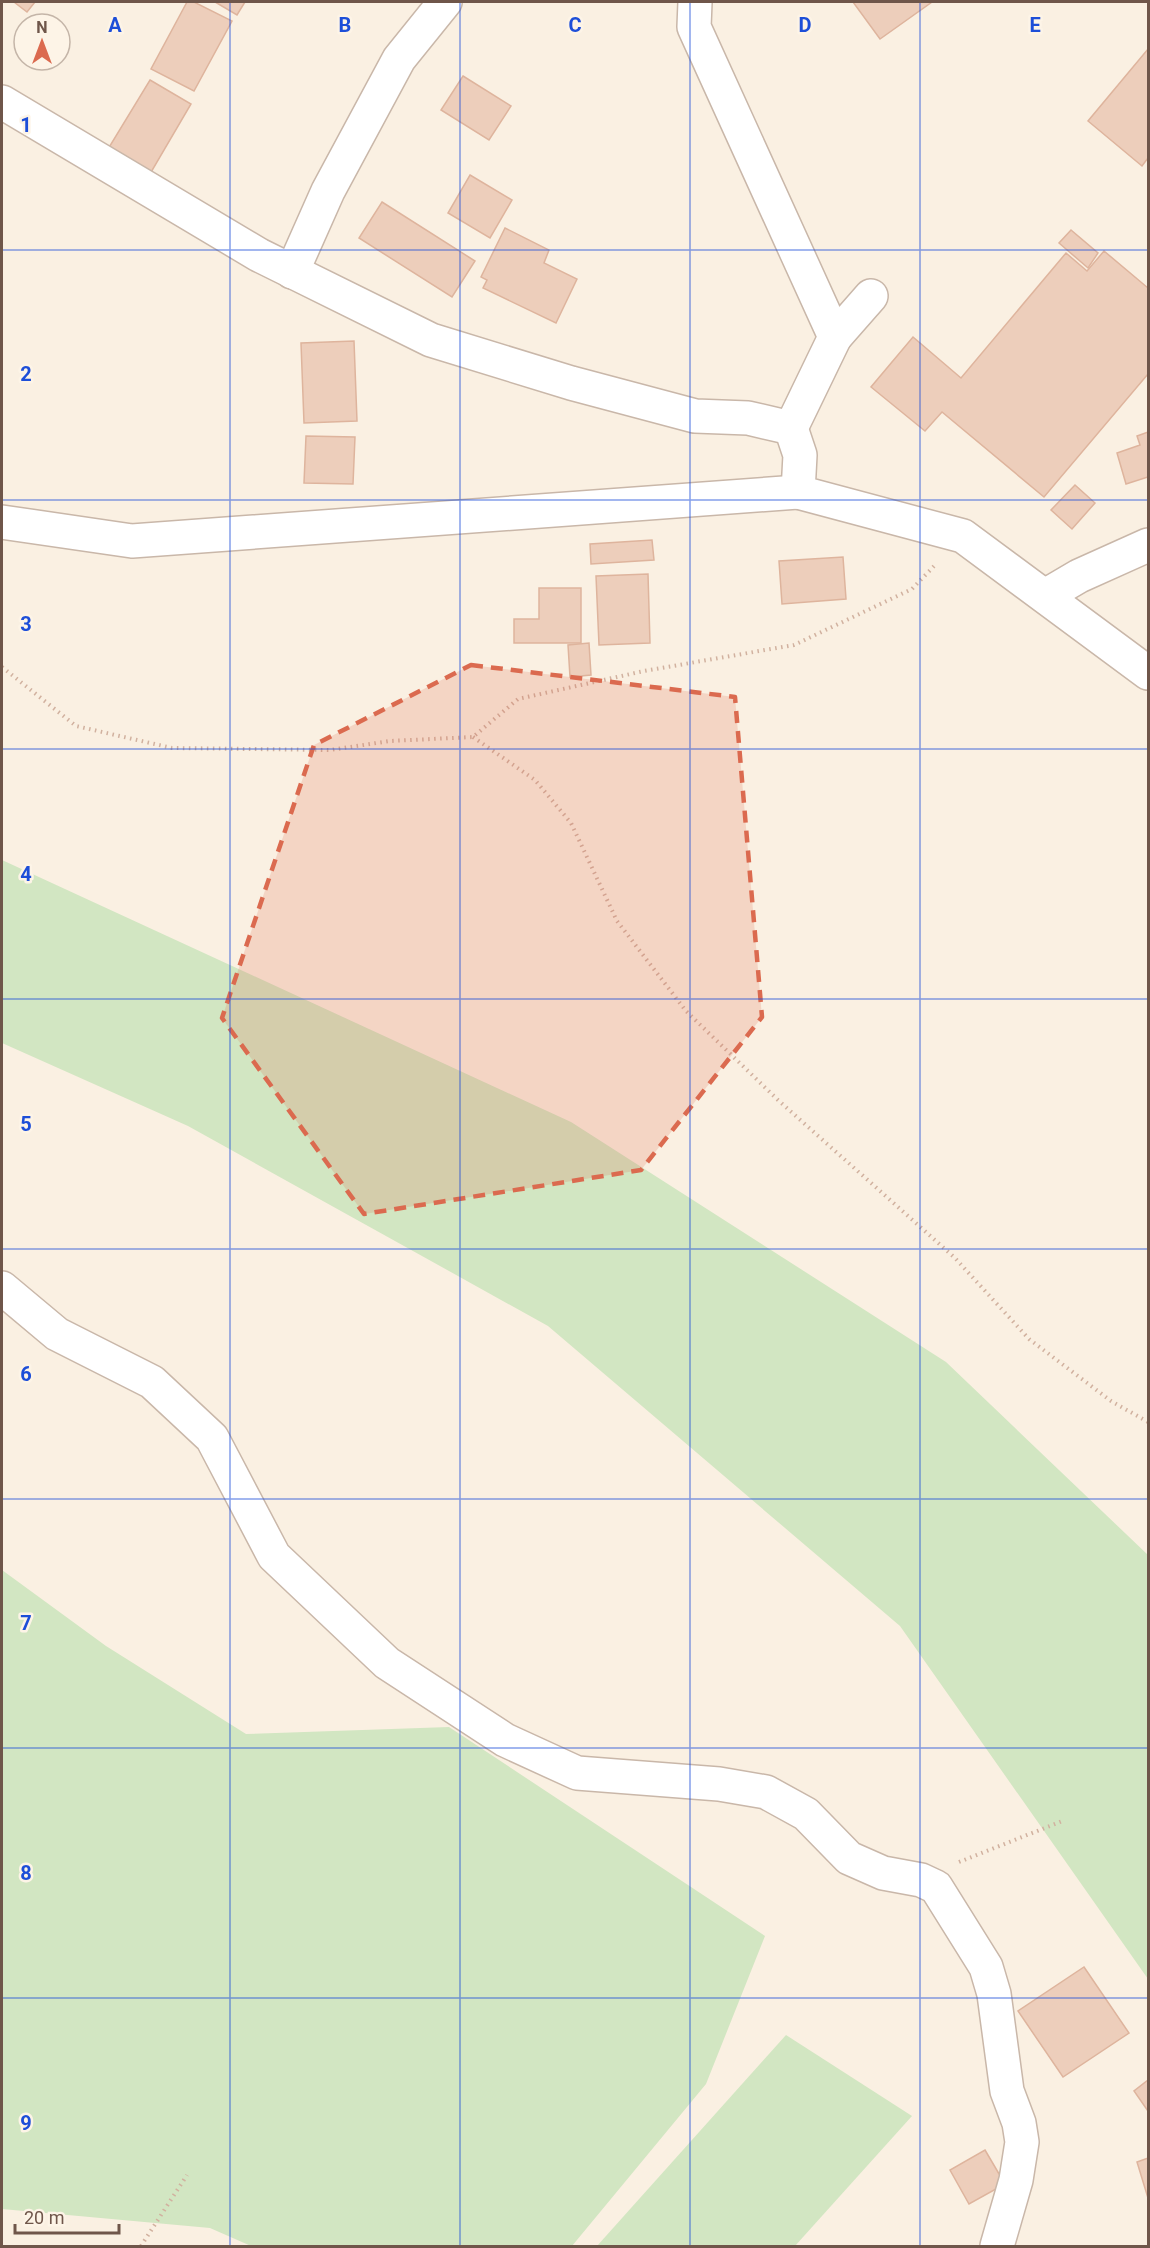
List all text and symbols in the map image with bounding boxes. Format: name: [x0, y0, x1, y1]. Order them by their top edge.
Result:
north arrow: [12, 12, 72, 72]
text: A: [108, 13, 122, 37]
text: B: [339, 13, 351, 37]
text: C: [568, 13, 582, 37]
text: D: [799, 13, 812, 37]
text: E: [1029, 13, 1041, 37]
text: N: [36, 18, 48, 37]
text: 1: [20, 113, 32, 137]
text: 2: [20, 362, 32, 386]
text: 3: [20, 612, 32, 636]
text: 4: [20, 862, 32, 886]
text: 5: [20, 1112, 32, 1136]
text: 6: [20, 1362, 32, 1386]
text: 7: [20, 1611, 32, 1635]
text: 8: [20, 1861, 32, 1885]
text: 9: [20, 2111, 32, 2135]
scale bar: [15, 2197, 118, 2235]
text: 20 m: [24, 2207, 64, 2228]

